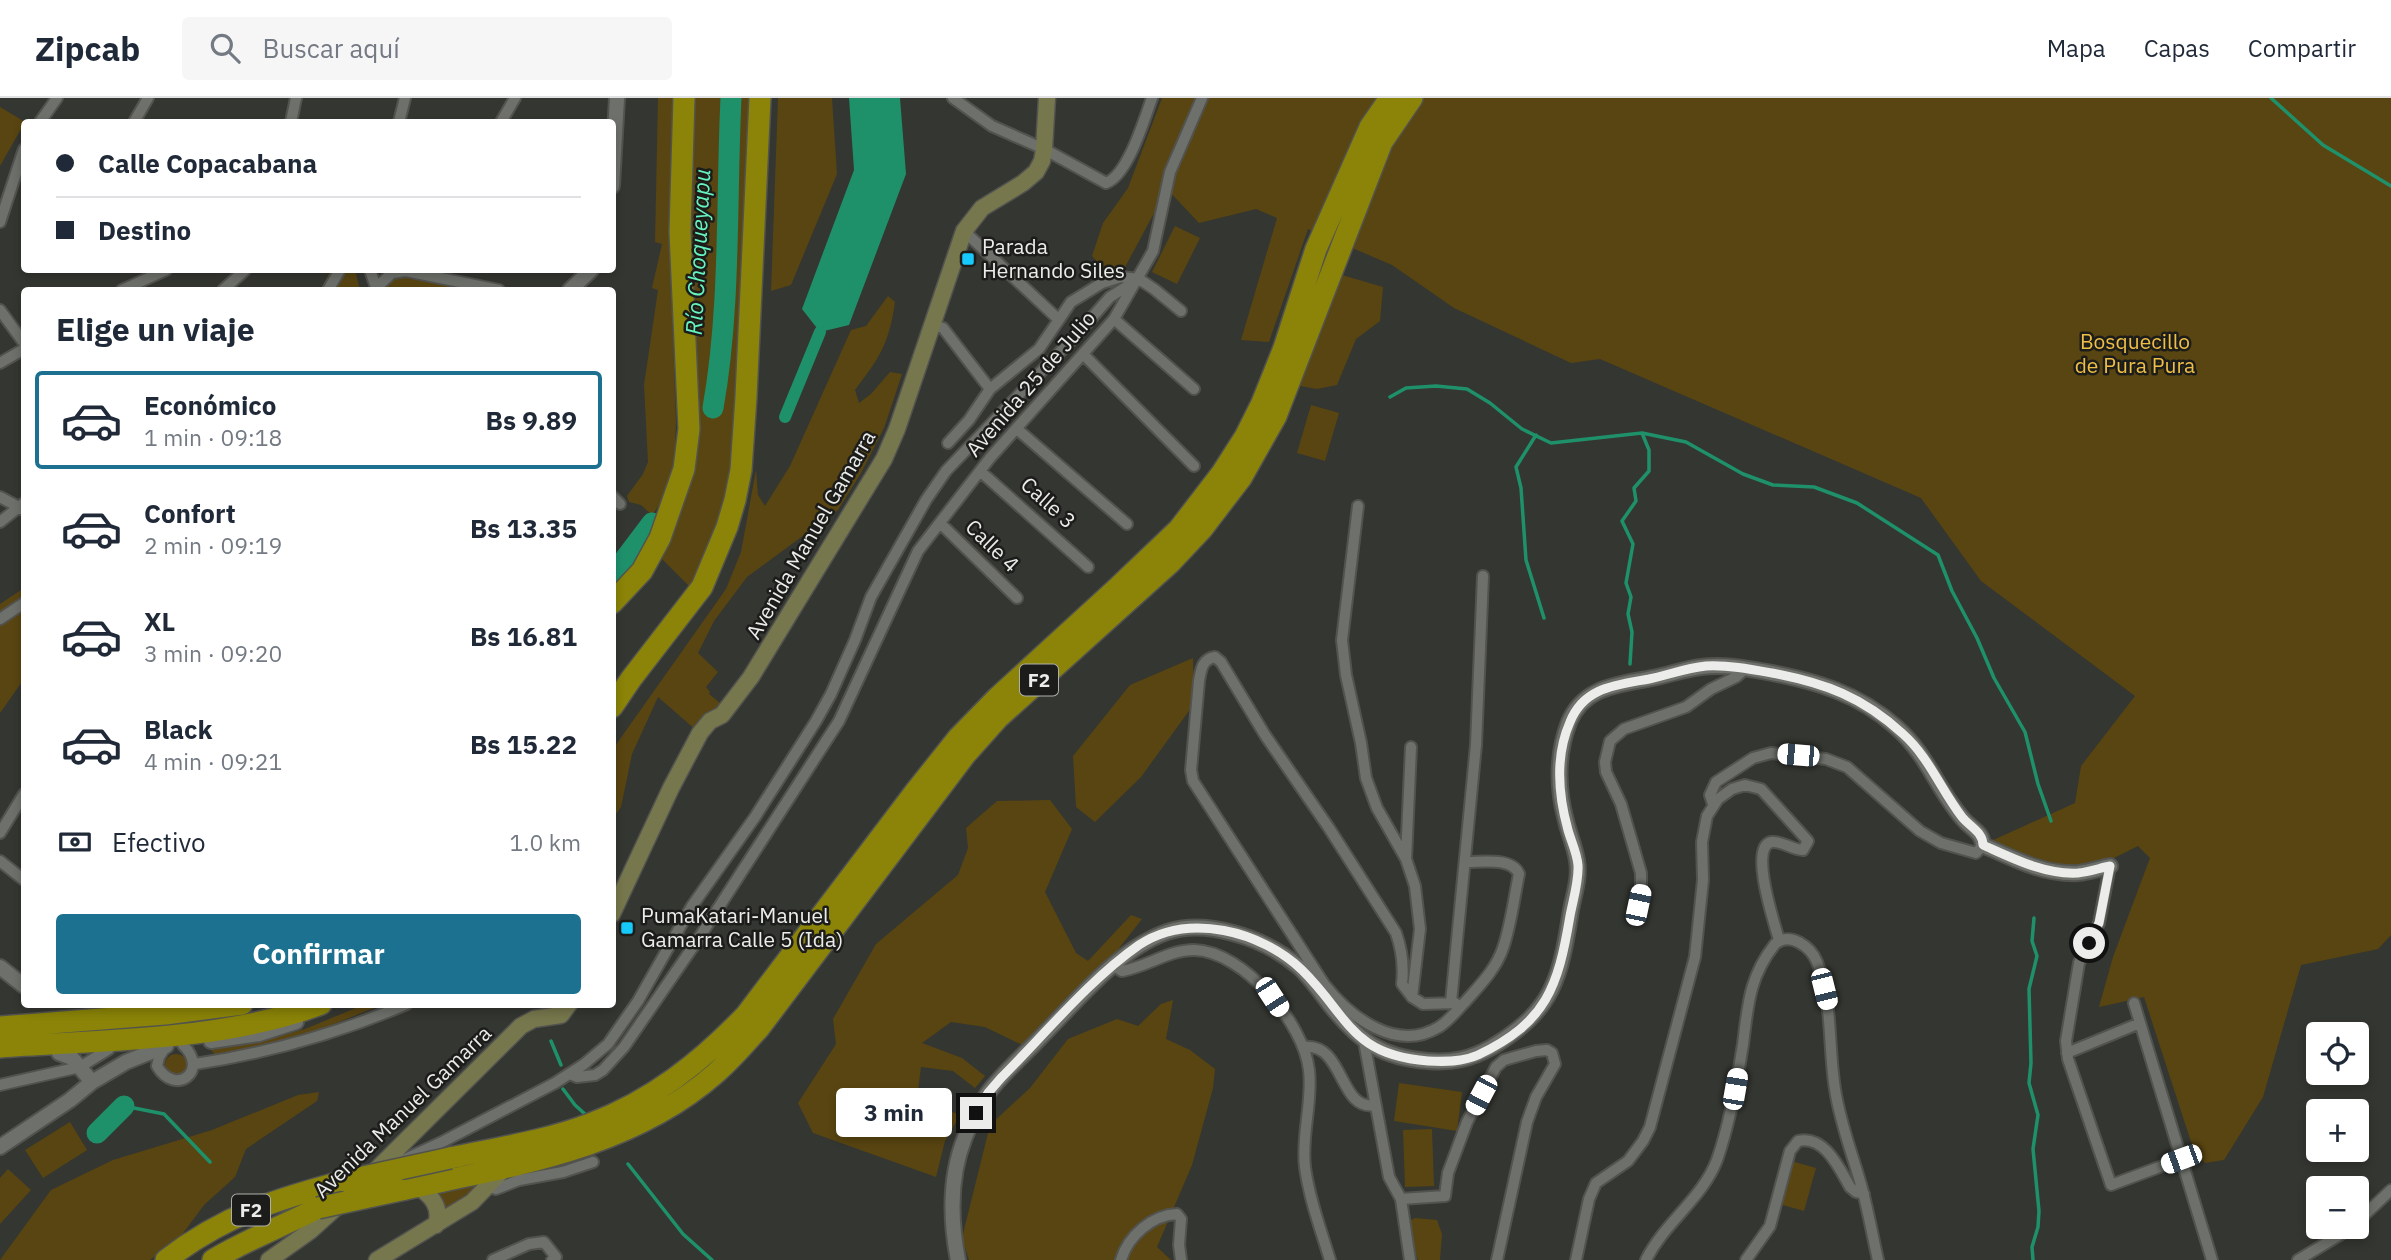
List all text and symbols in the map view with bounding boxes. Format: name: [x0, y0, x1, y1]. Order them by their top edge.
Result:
search box: [182, 17, 672, 80]
text: Zipcab: [35, 27, 140, 70]
icon: search: [206, 29, 244, 67]
text: Buscar aquí: [262, 31, 400, 65]
text: Mapa: [2047, 32, 2106, 64]
text: Capas: [2144, 32, 2210, 64]
text: Compartir: [2248, 32, 2356, 64]
text: Calle Copacabana: [98, 146, 317, 180]
water label: Río Choqueyapu: [678, 168, 716, 336]
text: Destino: [98, 213, 191, 247]
place label: Parada Hernando Siles: [982, 232, 1125, 284]
marker: Parada Hernando Siles: [960, 251, 976, 267]
street label: Avenida 25 de Julio: [959, 305, 1101, 462]
text: Elige un viaje: [56, 308, 255, 350]
park label: Bosquecillo de Pura Pura: [2075, 327, 2195, 379]
text: Económico: [144, 388, 276, 422]
icon: car: [60, 389, 123, 452]
text: Bs 9.89: [486, 403, 577, 437]
text: 1 min · 09:18: [144, 422, 282, 452]
street label: Avenida Manuel Gamarra: [739, 425, 881, 644]
street label: Calle 3: [1015, 470, 1082, 534]
text: Confort: [144, 496, 236, 530]
icon: car: [60, 497, 123, 560]
text: Bs 13.35: [470, 511, 577, 545]
street label: Calle 4: [960, 513, 1026, 578]
text: 2 min · 09:19: [144, 530, 282, 560]
text: XL: [144, 604, 175, 638]
icon: car: [60, 605, 123, 668]
text: Bs 16.81: [470, 619, 577, 653]
text: 3 min · 09:20: [144, 638, 282, 668]
road number: F2: [1020, 664, 1058, 695]
text: Black: [144, 712, 212, 746]
icon: car: [60, 713, 123, 776]
text: Bs 15.22: [470, 727, 577, 761]
car: [1777, 743, 1820, 767]
text: 4 min · 09:21: [144, 746, 282, 776]
icon: cash: [56, 823, 94, 861]
text: Efectivo: [112, 825, 206, 859]
text: 1.0 km: [510, 827, 581, 857]
car: [1624, 882, 1653, 928]
place label: PumaKatari-Manuel Gamarra Calle 5 (Ida): [641, 901, 843, 953]
button: Confirmar: [56, 914, 581, 994]
marker: PumaKatari-Manuel Gamarra Calle 5 (Ida): [619, 920, 635, 936]
route start: [2073, 927, 2105, 959]
car: [1809, 966, 1840, 1012]
car: [1252, 974, 1293, 1020]
street label: Avenida Manuel Gamarra: [308, 1019, 497, 1203]
map controls: [2306, 1022, 2369, 1239]
button: locate: [2306, 1022, 2369, 1085]
car: [1722, 1066, 1749, 1112]
car: [1462, 1072, 1501, 1118]
callout: 3 min: [836, 1088, 951, 1138]
text: 3 min: [864, 1097, 924, 1127]
route end: [960, 1097, 992, 1129]
button: +: [2306, 1099, 2369, 1162]
car: [2158, 1142, 2205, 1176]
button: −: [2306, 1176, 2369, 1239]
road number: F2: [232, 1194, 270, 1226]

